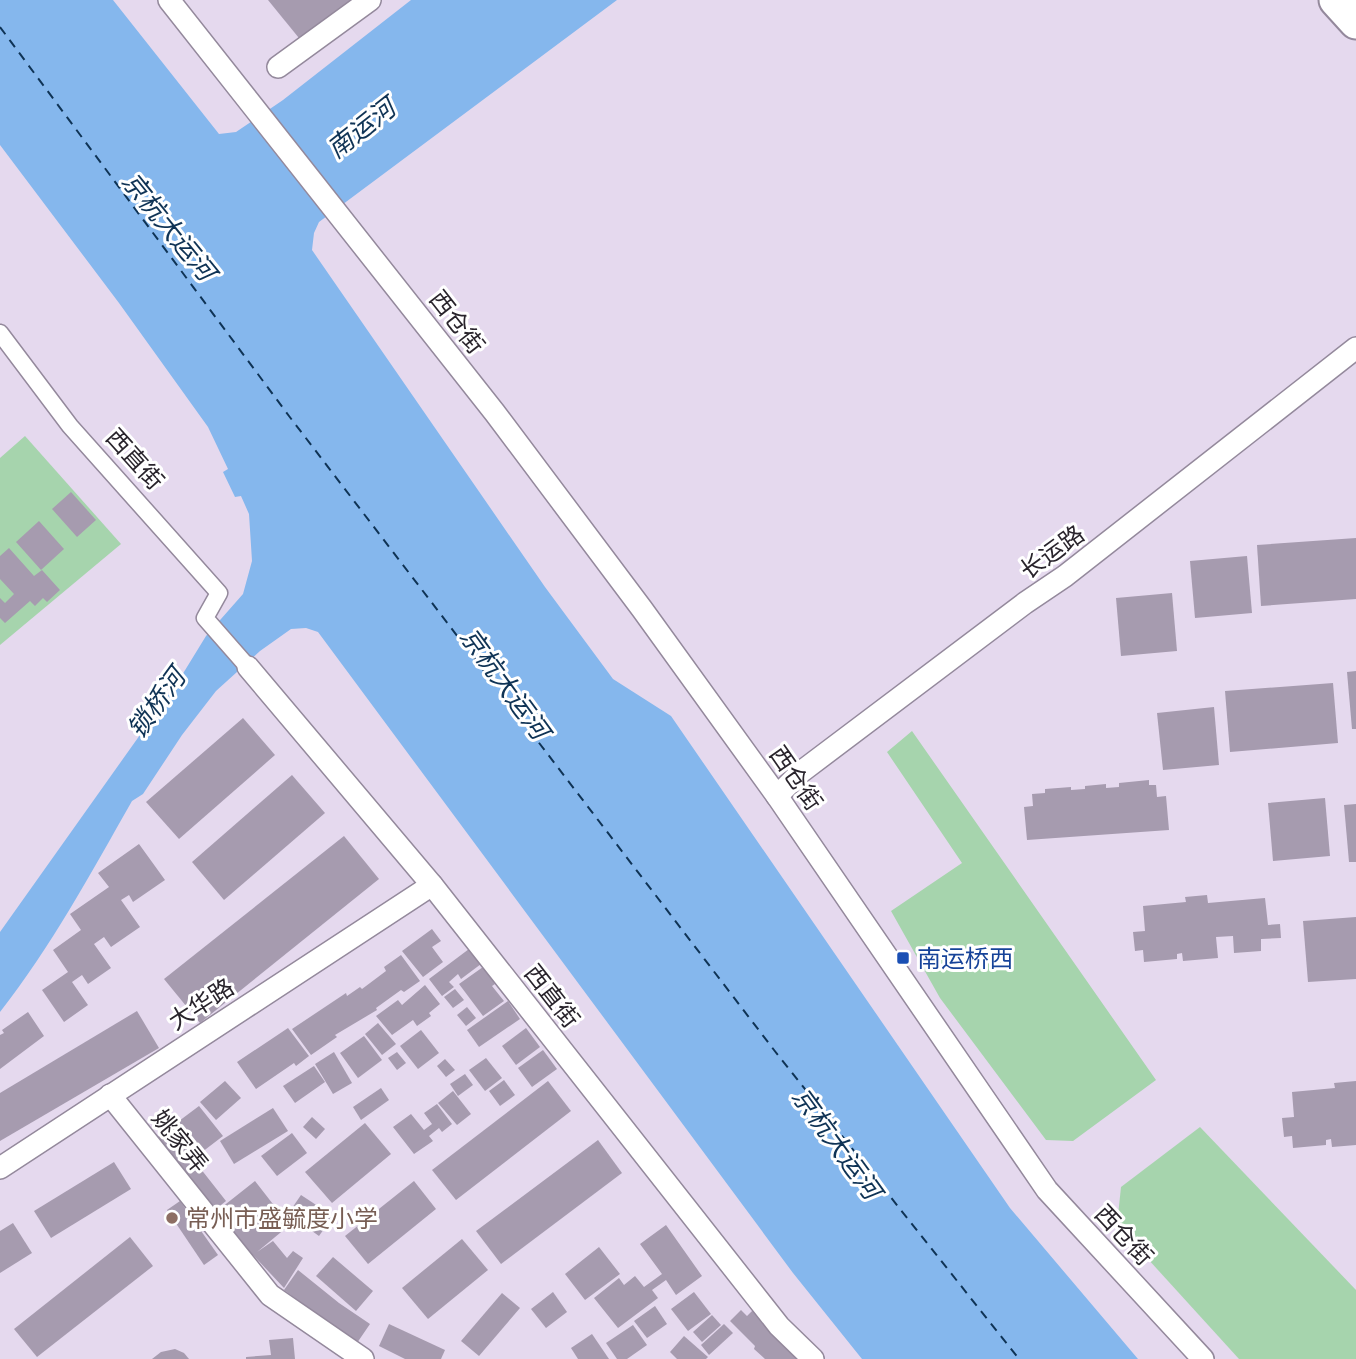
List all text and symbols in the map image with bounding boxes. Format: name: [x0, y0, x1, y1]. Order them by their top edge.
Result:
water label: 南运河: [320, 88, 406, 165]
water label: 京杭大运河: [115, 165, 226, 291]
street label: 西仓街: [423, 284, 491, 360]
street label: 西直街: [99, 422, 171, 496]
street label: 长运路: [1014, 518, 1090, 586]
water label: 京杭大运河: [453, 621, 559, 749]
water label: 锁桥河: [120, 658, 195, 744]
street label: 西仓街: [763, 740, 829, 816]
place label: 南运桥西: [917, 943, 1013, 974]
marker: 南运桥西: [895, 950, 911, 966]
street label: 西直街: [518, 958, 586, 1034]
street label: 大华路: [162, 971, 240, 1037]
water label: 京杭大运河: [785, 1081, 891, 1209]
street label: 姚家弄: [145, 1103, 215, 1179]
street label: 西仓街: [1088, 1198, 1160, 1272]
place label: 常州市盛毓度小学: [186, 1203, 378, 1234]
marker: 常州市盛毓度小学: [164, 1210, 180, 1226]

